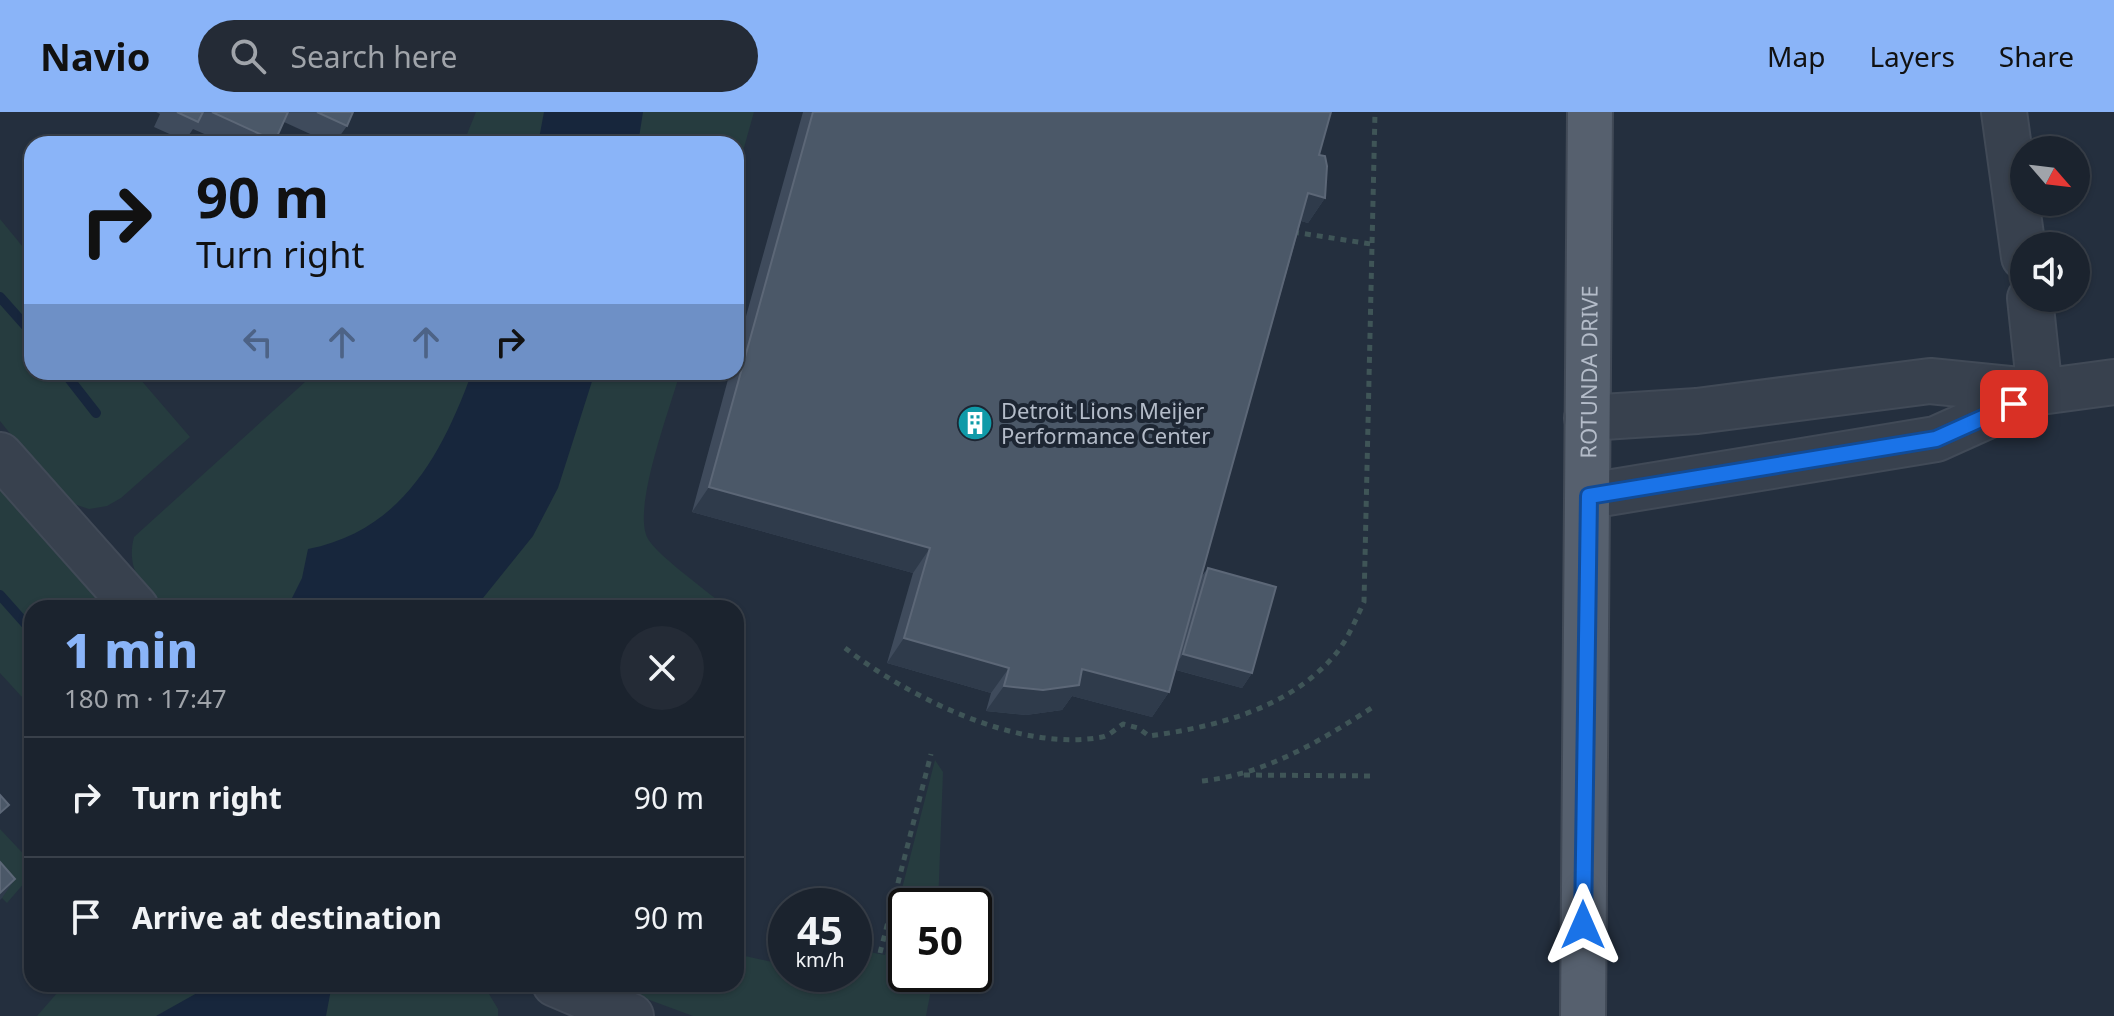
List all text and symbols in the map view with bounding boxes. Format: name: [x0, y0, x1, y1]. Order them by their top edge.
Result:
search box: [198, 20, 758, 92]
text: Navio: [40, 30, 150, 82]
icon: search: [226, 34, 270, 78]
text: Search here: [290, 36, 457, 77]
text: Map: [1767, 37, 1825, 75]
text: Layers: [1869, 37, 1955, 75]
text: Share: [1999, 37, 2074, 75]
north arrow: [2010, 136, 2090, 216]
map controls: [2010, 136, 2090, 312]
text: 90 m: [196, 158, 329, 234]
icon: right: [64, 168, 168, 272]
text: Turn right: [196, 230, 364, 279]
button: sound: [2010, 232, 2090, 312]
street label: ROTUNDA DRIVE: [1572, 285, 1604, 459]
icon: left: [236, 320, 280, 364]
icon: ahead: [320, 320, 364, 364]
icon: ahead: [404, 320, 448, 364]
icon: right: [488, 320, 532, 364]
pin: [1980, 370, 2048, 438]
icon: arrive: [1992, 382, 2036, 426]
place label: Detroit Lions Meijer Performance Center: [1001, 395, 1210, 450]
building icon: Detroit Lions Meijer Performance Center: [956, 404, 994, 442]
text: 1 min: [64, 617, 198, 682]
button: close: [620, 626, 704, 710]
text: 180 m · 17:47: [64, 680, 227, 716]
icon: right: [64, 775, 108, 819]
text: Turn right: [132, 777, 282, 818]
text: 90 m: [634, 777, 704, 818]
position arrow: [1541, 883, 1625, 967]
speed limit sign: 50: [888, 888, 992, 992]
icon: arrive: [64, 895, 108, 939]
text: Arrive at destination: [132, 897, 442, 938]
text: 90 m: [634, 897, 704, 938]
text: 45: [797, 902, 843, 957]
text: km/h: [795, 946, 845, 973]

